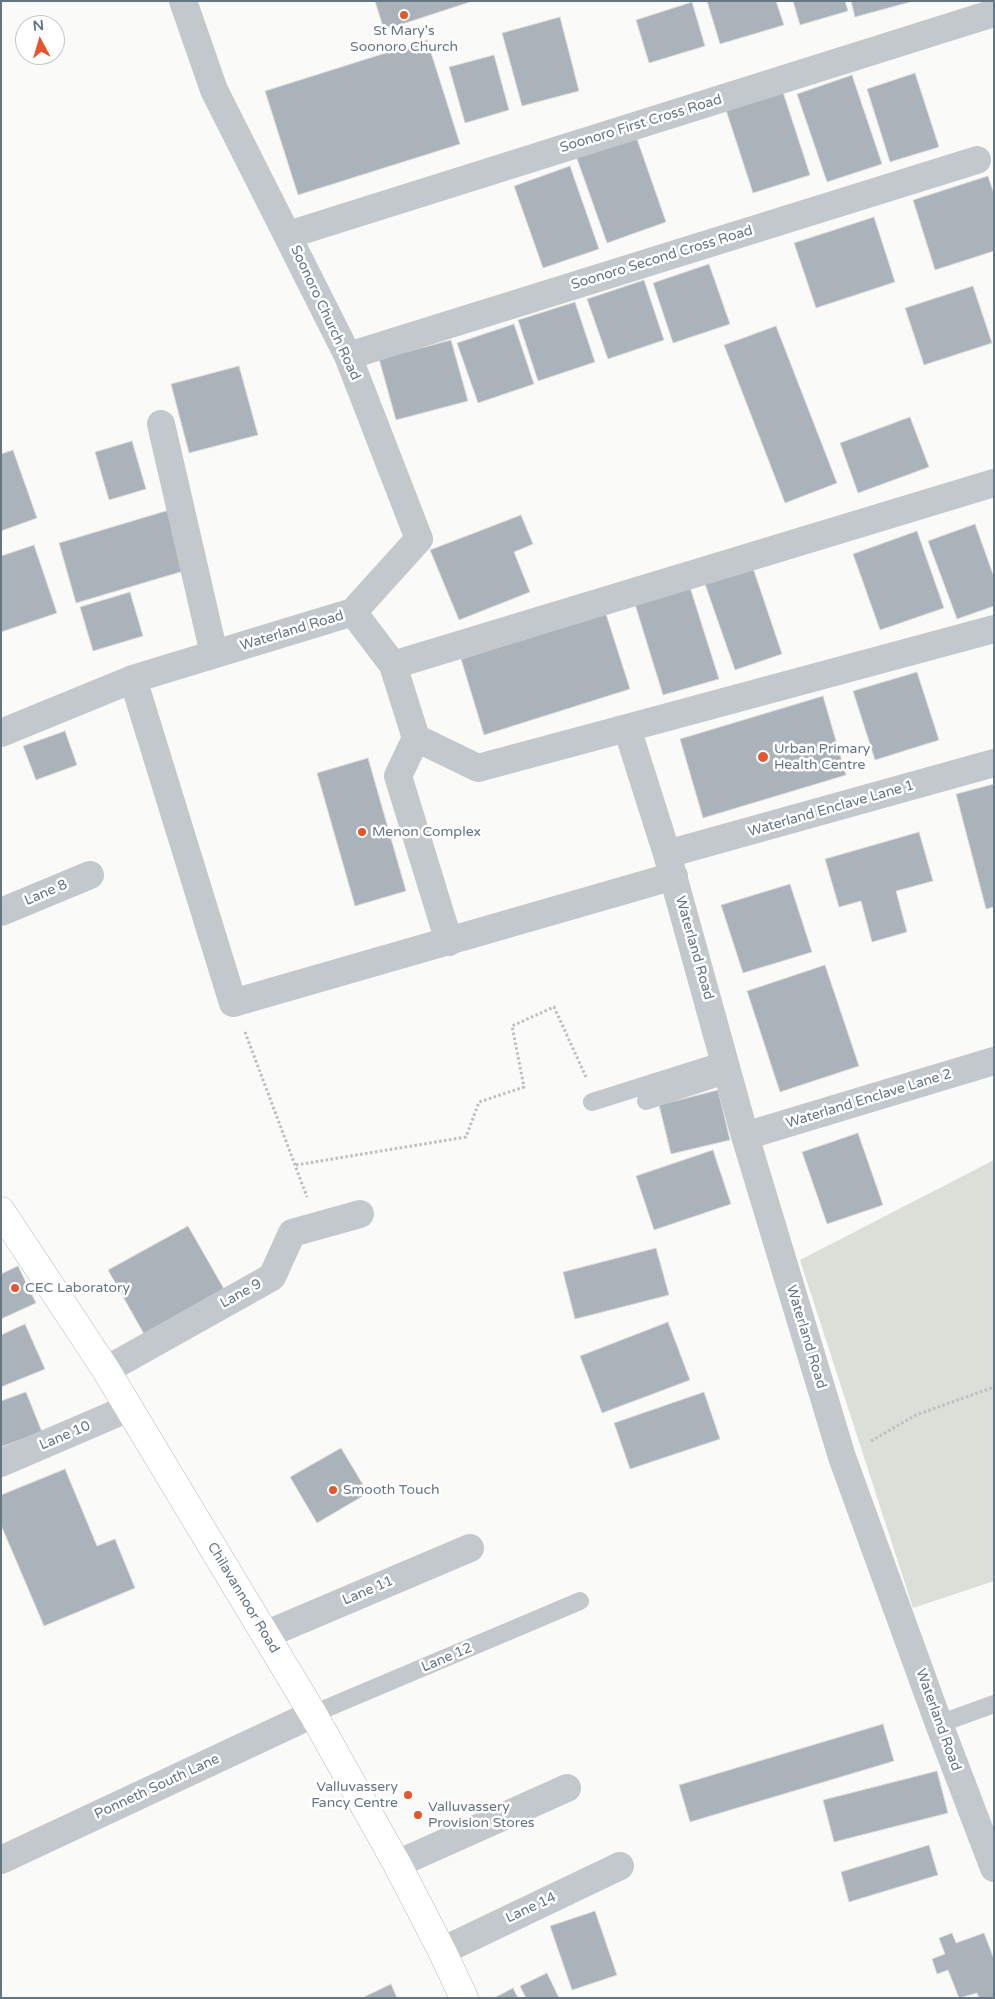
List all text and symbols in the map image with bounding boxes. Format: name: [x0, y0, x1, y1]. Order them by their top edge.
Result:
marker: St Mary's Soonoro Church: [398, 9, 410, 21]
north arrow: [15, 15, 65, 65]
text: N: [32, 17, 45, 35]
place label: St Mary's Soonoro Church: [350, 23, 458, 56]
street label: Soonoro First Cross Road: [558, 91, 724, 157]
street label: Soonoro Second Cross Road: [569, 222, 755, 294]
street label: Soonoro Church Road: [286, 243, 364, 383]
street label: Waterland Road: [238, 607, 346, 655]
place label: Urban Primary Health Centre: [774, 741, 870, 774]
marker: Urban Primary Health Centre: [756, 750, 770, 764]
street label: Waterland Enclave Lane 1: [746, 777, 916, 841]
place label: Menon Complex: [372, 824, 481, 840]
marker: Menon Complex: [356, 826, 368, 838]
street label: Lane 8: [22, 877, 70, 909]
street label: Waterland Road: [671, 894, 717, 1002]
street label: Waterland Enclave Lane 2: [784, 1066, 954, 1132]
street label: Lane 9: [217, 1276, 265, 1312]
place label: CEC Laboratory: [25, 1280, 130, 1296]
marker: CEC Laboratory: [9, 1282, 21, 1294]
street label: Waterland Road: [782, 1283, 830, 1391]
street label: Lane 10: [37, 1418, 93, 1454]
place label: Smooth Touch: [343, 1482, 440, 1498]
marker: Smooth Touch: [327, 1484, 339, 1496]
street label: Chilavannoor Road: [203, 1539, 283, 1657]
street label: Lane 11: [340, 1573, 396, 1609]
street label: Lane 12: [419, 1640, 475, 1676]
street label: Waterland Road: [912, 1667, 964, 1773]
street label: Ponneth South Lane: [92, 1751, 222, 1823]
place label: Valluvassery Fancy Centre: [311, 1779, 398, 1811]
marker: Valluvassery Fancy Centre: [402, 1789, 414, 1801]
place label: Valluvassery Provision Stores: [428, 1799, 535, 1831]
marker: Valluvassery Provision Stores: [412, 1809, 424, 1821]
street label: Lane 14: [503, 1889, 559, 1927]

